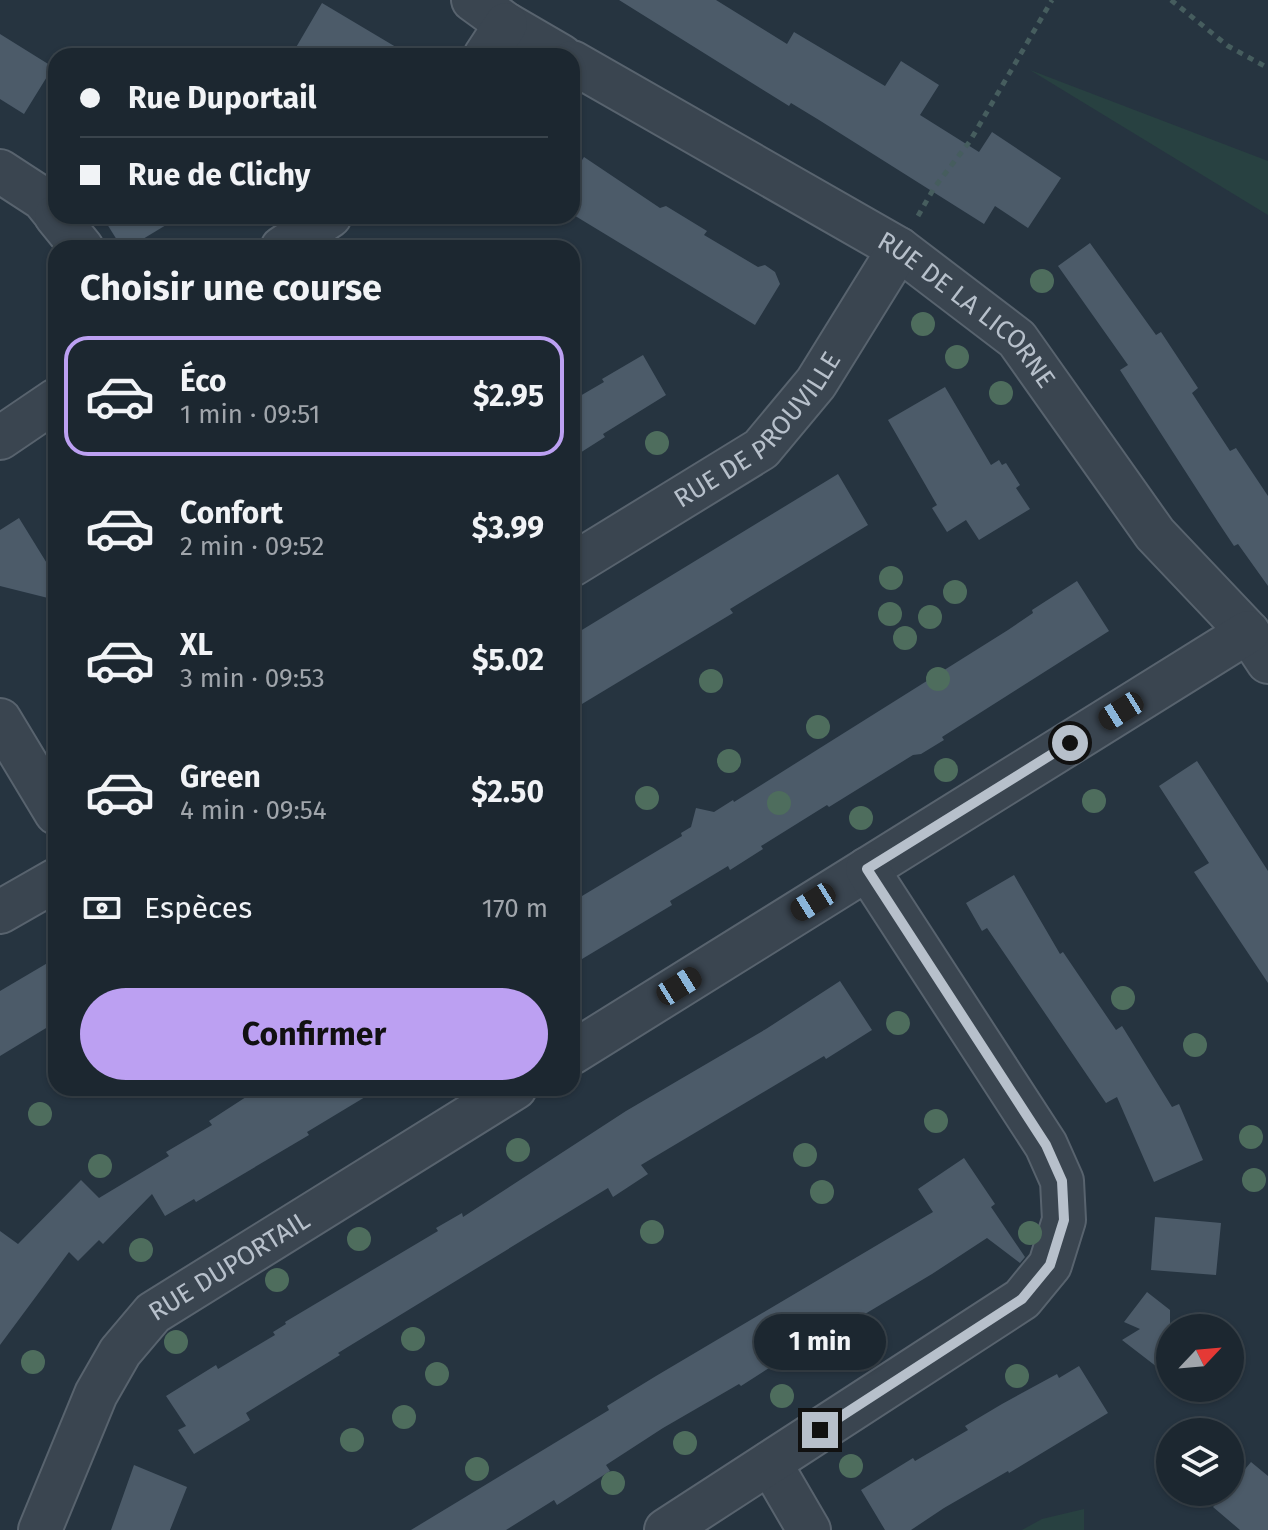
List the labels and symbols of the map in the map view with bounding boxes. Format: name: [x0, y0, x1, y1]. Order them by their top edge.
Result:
street label: RUE DE LA LICORNE: [872, 225, 1062, 394]
street label: RUE DE PROUVILLE: [669, 346, 847, 515]
car: [1094, 688, 1148, 734]
route start: [1052, 725, 1088, 761]
car: [786, 879, 840, 925]
car: [652, 963, 706, 1009]
street label: RUE DUPORTAIL: [143, 1205, 315, 1328]
callout: 1 min: [754, 1314, 886, 1370]
north arrow: [1156, 1314, 1244, 1402]
route end: [802, 1412, 838, 1448]

